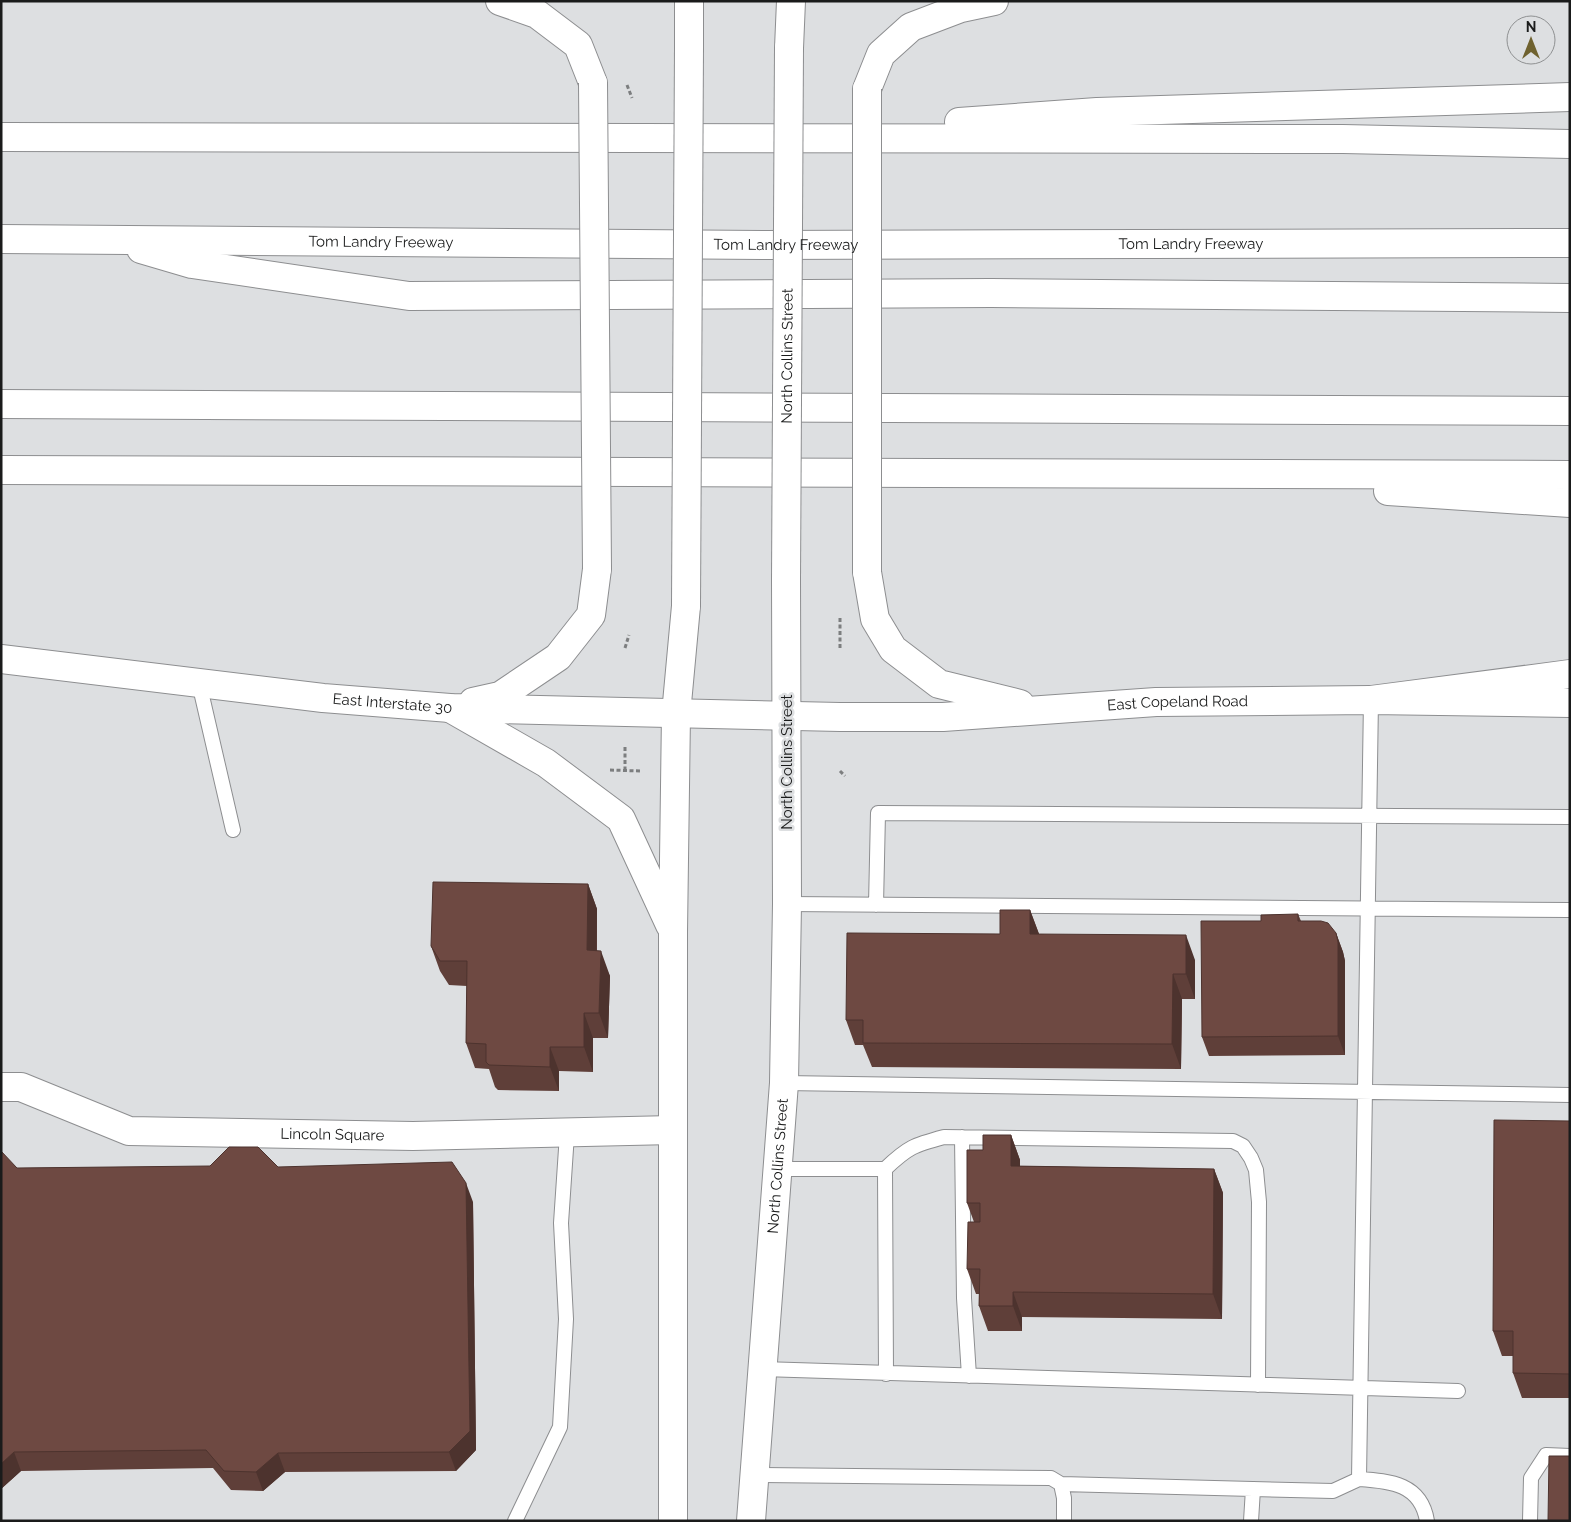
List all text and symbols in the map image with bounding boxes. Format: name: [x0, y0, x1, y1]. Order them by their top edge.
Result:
north arrow: [1506, 15, 1556, 65]
text: N: [1526, 19, 1536, 35]
street label: Tom Landry Freeway: [309, 232, 453, 252]
street label: Tom Landry Freeway: [1119, 235, 1263, 253]
street label: Tom Landry Freeway: [714, 236, 858, 254]
street label: North Collins Street: [778, 288, 797, 424]
street label: East Interstate 30: [332, 690, 453, 717]
street label: East Copeland Road: [1107, 692, 1248, 714]
street label: North Collins Street: [778, 694, 796, 830]
street label: North Collins Street: [764, 1098, 792, 1234]
street label: Lincoln Square: [280, 1125, 385, 1144]

